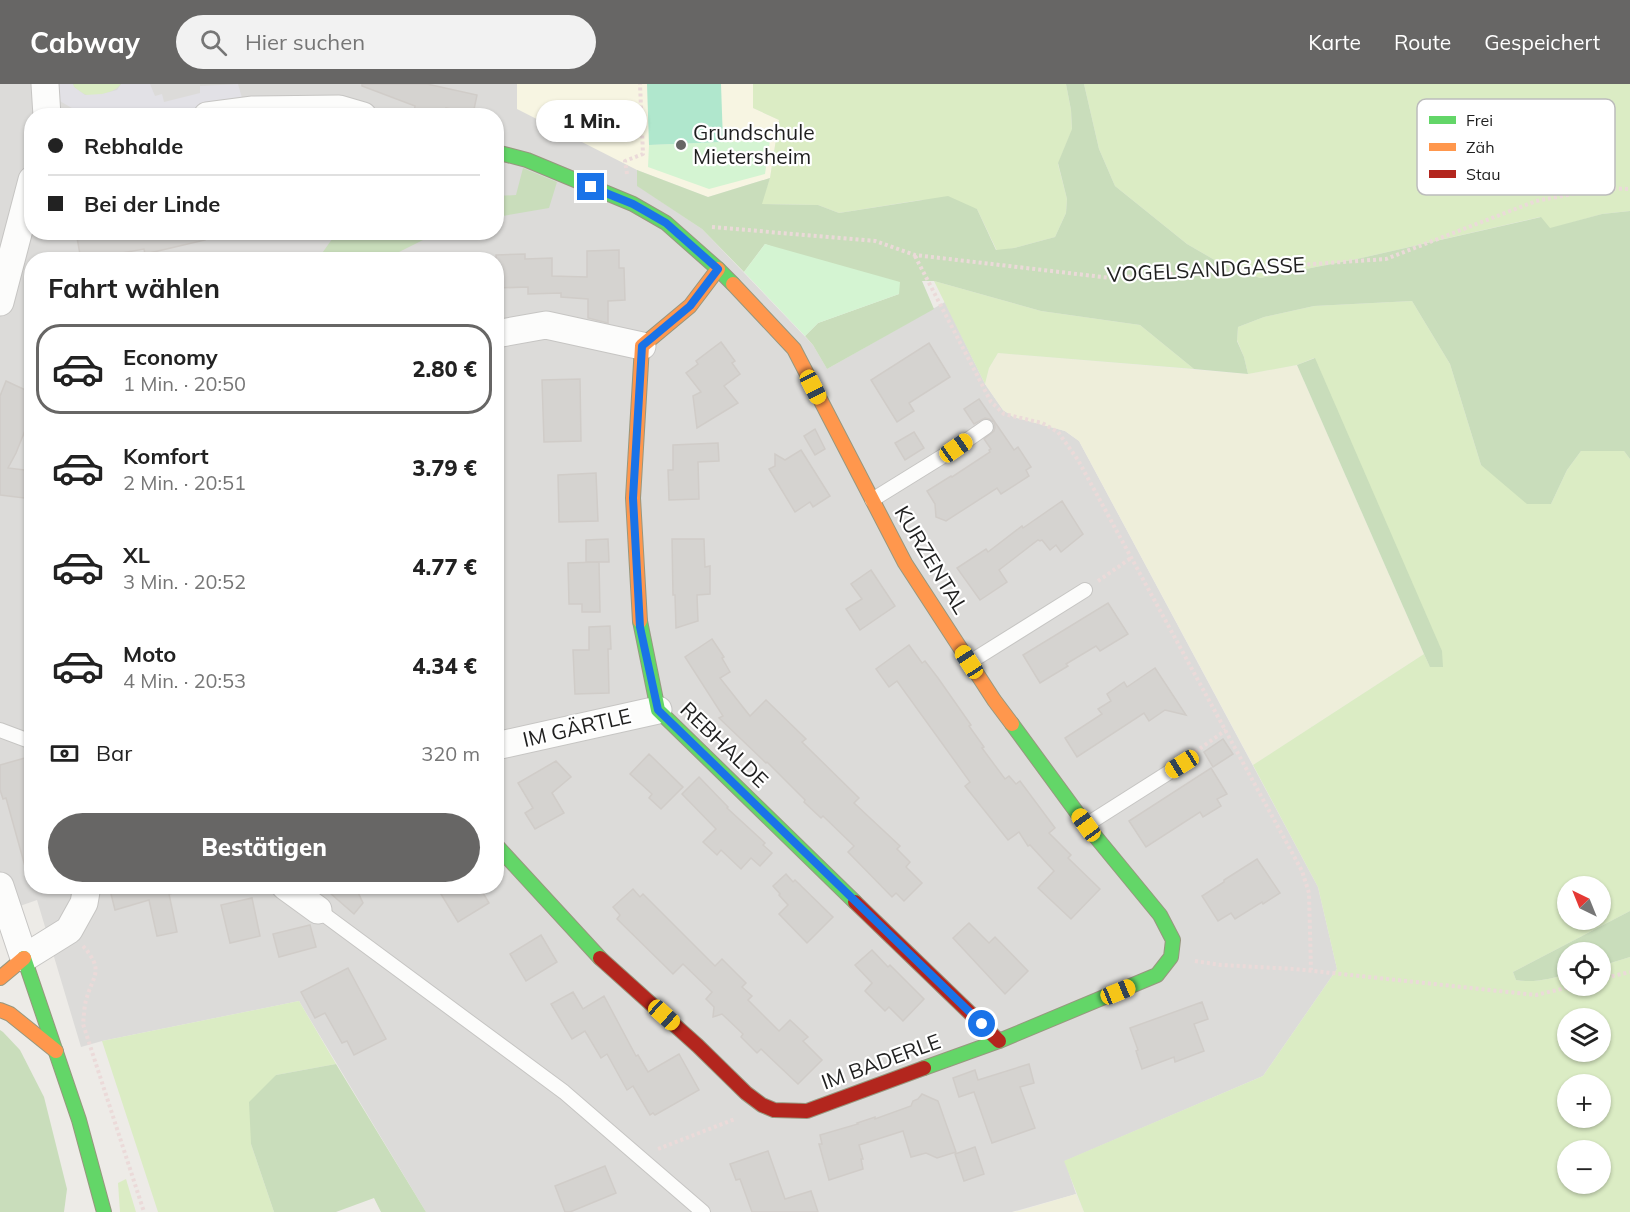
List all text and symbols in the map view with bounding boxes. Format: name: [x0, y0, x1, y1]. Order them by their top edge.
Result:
search box: [176, 15, 596, 69]
text: Cabway: [30, 25, 140, 60]
icon: search: [197, 26, 230, 59]
text: Hier suchen: [245, 28, 365, 56]
text: Karte: [1308, 29, 1361, 55]
text: Route: [1394, 29, 1451, 55]
text: Gespeichert: [1484, 29, 1600, 55]
legend: [1417, 99, 1615, 195]
callout: 1 Min.: [536, 100, 646, 142]
text: 1 Min.: [562, 108, 621, 133]
text: Frei: [1466, 110, 1493, 130]
place label: Grundschule Mietersheim: [693, 119, 815, 169]
text: Rebhalde: [84, 132, 183, 160]
text: Zäh: [1466, 137, 1495, 157]
marker: Grundschule Mietersheim: [674, 138, 688, 152]
text: Stau: [1466, 164, 1500, 184]
route end: [577, 173, 604, 200]
text: Bei der Linde: [84, 190, 220, 218]
street label: VOGELSANDGASSE: [1106, 251, 1306, 287]
text: Fahrt wählen: [48, 271, 220, 305]
icon: car: [51, 342, 105, 396]
text: Economy: [123, 343, 218, 371]
text: 2.80 €: [412, 355, 477, 383]
car: [797, 367, 829, 407]
text: 1 Min. · 20:50: [123, 371, 246, 396]
car: [936, 430, 976, 466]
icon: car: [51, 441, 105, 495]
text: Komfort: [123, 442, 209, 470]
text: 3.79 €: [412, 454, 477, 482]
text: 2 Min. · 20:51: [123, 470, 246, 495]
street label: KURZENTAL: [889, 501, 975, 619]
icon: car: [51, 540, 105, 594]
text: XL: [123, 541, 150, 569]
text: 4.77 €: [412, 553, 477, 581]
text: 3 Min. · 20:52: [123, 569, 246, 594]
icon: car: [51, 639, 105, 693]
text: Moto: [123, 640, 176, 668]
car: [952, 642, 986, 682]
text: 4.34 €: [412, 652, 477, 680]
text: 4 Min. · 20:53: [123, 668, 246, 693]
street label: REBHALDE: [675, 696, 774, 793]
street label: IM GÄRTLE: [520, 702, 633, 752]
icon: cash: [48, 737, 81, 770]
text: Bar: [96, 739, 132, 767]
text: 320 m: [421, 741, 480, 766]
car: [1162, 747, 1202, 781]
car: [1068, 805, 1104, 845]
button: Bestätigen: [48, 813, 480, 882]
north arrow: [1557, 876, 1611, 930]
map controls: [1557, 876, 1611, 1194]
button: locate: [1557, 942, 1611, 996]
car: [1098, 977, 1138, 1007]
car: [645, 996, 683, 1034]
button: layers: [1557, 1008, 1611, 1062]
route start: [968, 1010, 995, 1037]
street label: IM BADERLE: [818, 1027, 944, 1095]
button: +: [1557, 1074, 1611, 1128]
button: −: [1557, 1140, 1611, 1194]

